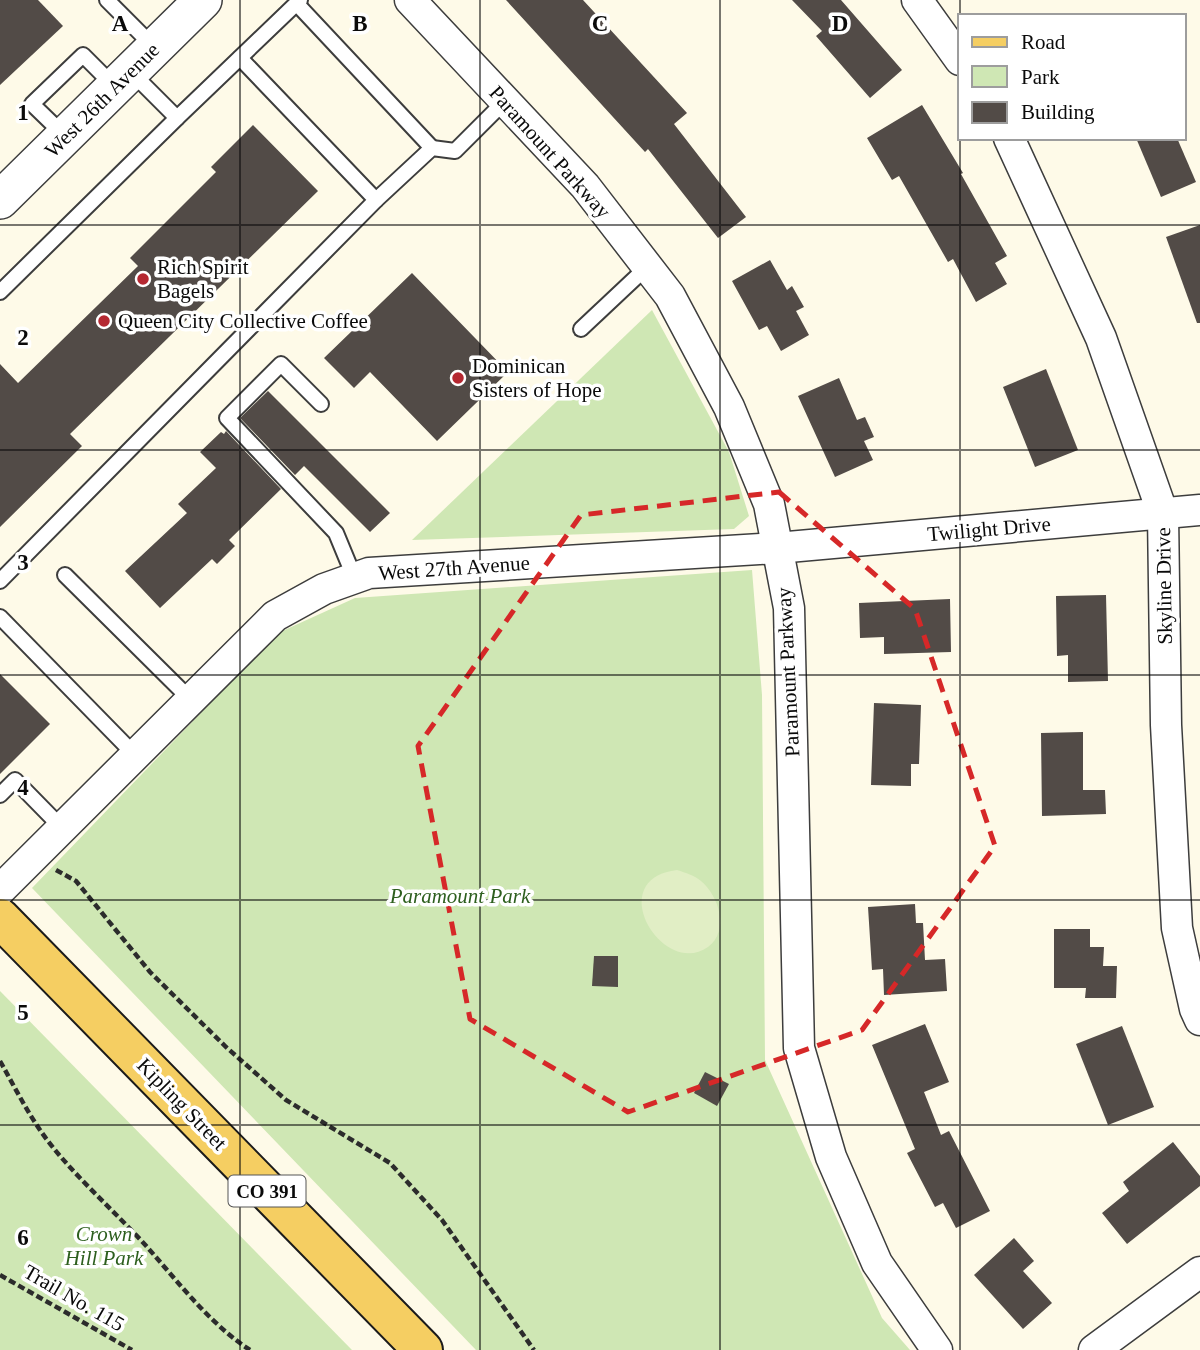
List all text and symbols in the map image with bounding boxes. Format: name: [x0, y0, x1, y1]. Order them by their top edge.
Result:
text: A: [112, 11, 129, 36]
text: B: [352, 11, 368, 36]
text: C: [592, 11, 608, 36]
text: D: [832, 11, 848, 36]
legend: [958, 14, 1186, 140]
text: Road: [1021, 30, 1066, 54]
street label: West 26th Avenue: [40, 38, 164, 162]
text: Park: [1021, 65, 1060, 89]
street label: Paramount Parkway: [484, 81, 616, 223]
text: 1: [17, 100, 29, 125]
text: Building: [1021, 100, 1095, 124]
place label: Rich Spirit Bagels: [157, 255, 249, 303]
marker: Rich Spirit Bagels: [135, 271, 151, 287]
place label: Queen City Collective Coffee: [118, 309, 368, 333]
marker: Queen City Collective Coffee: [96, 313, 112, 329]
text: 2: [17, 325, 29, 350]
place label: Dominican Sisters of Hope: [472, 354, 602, 402]
marker: Dominican Sisters of Hope: [450, 370, 466, 386]
street label: Twilight Drive: [926, 512, 1052, 546]
street label: Skyline Drive: [1151, 527, 1177, 645]
text: 3: [17, 550, 29, 575]
street label: West 27th Avenue: [377, 551, 531, 585]
street label: Paramount Parkway: [772, 586, 804, 757]
text: 4: [17, 775, 29, 800]
park label: Paramount Park: [389, 884, 531, 908]
text: 5: [17, 1000, 29, 1025]
street label: Kipling Street: [132, 1053, 232, 1155]
road number: CO 391: [229, 1176, 306, 1206]
park label: Crown Hill Park: [64, 1222, 144, 1270]
text: 6: [17, 1225, 29, 1250]
street label: Trail No. 115: [19, 1260, 129, 1336]

